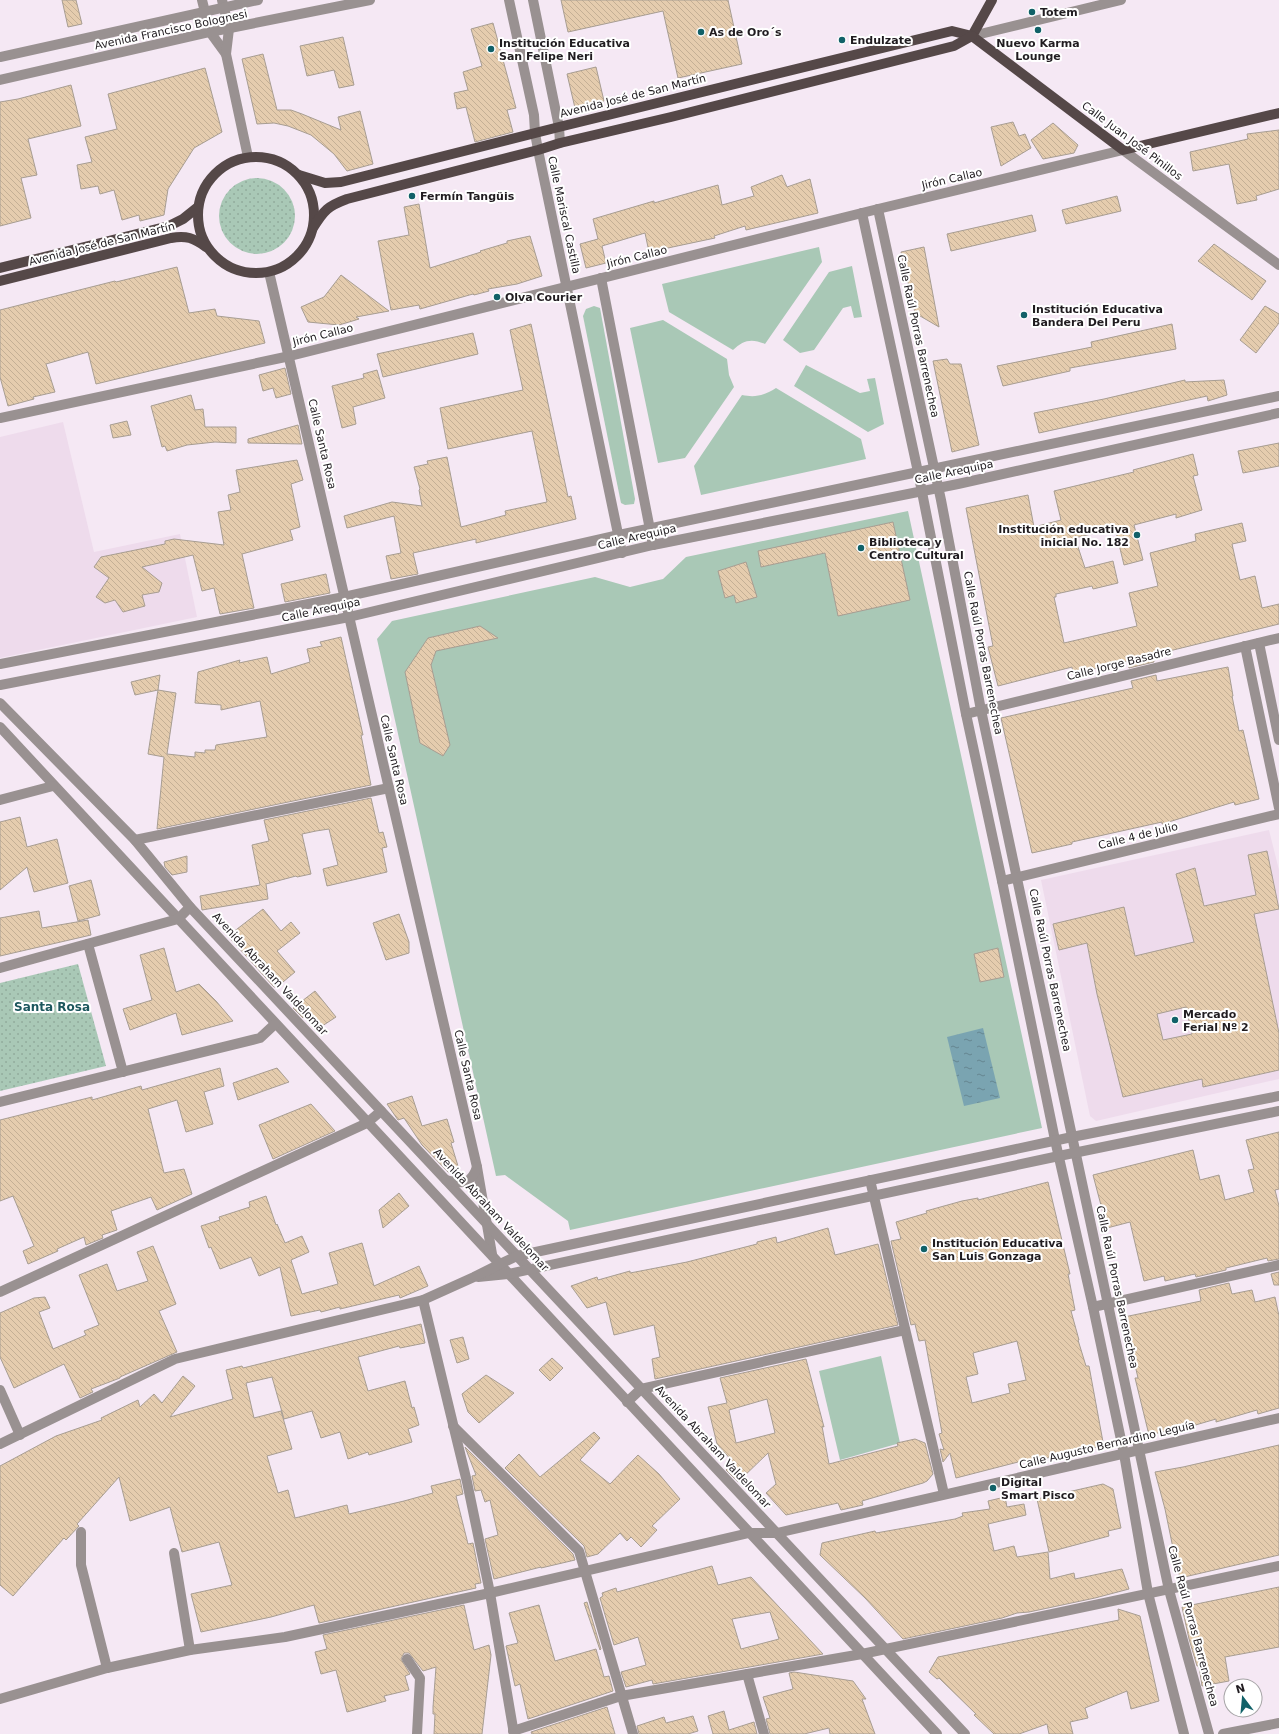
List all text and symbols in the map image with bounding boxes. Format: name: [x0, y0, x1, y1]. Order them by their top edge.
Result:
place label: Totem: [1040, 6, 1078, 19]
street label: Avenida Francisco Bolognesi: [93, 7, 249, 53]
marker: Totem: [1027, 7, 1037, 17]
marker: Nuevo Karma Lounge: [1033, 25, 1043, 35]
place label: As de Oro´s: [709, 26, 782, 39]
marker: As de Oro´s: [696, 27, 706, 37]
place label: Endulzate: [850, 34, 911, 47]
marker: Endulzate: [837, 35, 847, 45]
place label: Institución Educativa San Felipe Neri: [499, 37, 630, 63]
place label: Nuevo Karma Lounge: [996, 37, 1080, 63]
marker: Institución Educativa San Felipe Neri: [486, 44, 496, 54]
street label: Avenida José de San Martín: [559, 72, 707, 120]
street label: Calle Juan José Pinillos: [1079, 99, 1185, 183]
street label: Calle Mariscal Castilla: [545, 155, 583, 275]
street label: Jirón Callao: [919, 166, 984, 193]
place label: Fermín Tangüis: [420, 190, 515, 203]
marker: Fermín Tangüis: [407, 191, 417, 201]
street label: Avenida José de San Martín: [28, 220, 176, 268]
street label: Jirón Callao: [604, 243, 669, 271]
street label: Calle Raúl Porras Barrenechea: [894, 253, 942, 419]
place label: Olva Courier: [505, 291, 583, 304]
marker: Olva Courier: [492, 292, 502, 302]
place label: Institución Educativa Bandera Del Peru: [1032, 303, 1163, 329]
marker: Institución Educativa Bandera Del Peru: [1019, 310, 1029, 320]
street label: Jirón Callao: [290, 321, 355, 349]
street label: Calle Santa Rosa: [305, 398, 339, 490]
street label: Calle Arequipa: [913, 457, 995, 487]
street label: Calle Arequipa: [597, 522, 677, 552]
place label: Institución educativa inicial No. 182: [998, 523, 1129, 549]
marker: Institución educativa inicial No. 182: [1132, 530, 1142, 540]
place label: Biblioteca y Centro Cultural: [869, 536, 964, 562]
marker: Biblioteca y Centro Cultural: [856, 543, 866, 553]
street label: Calle Raúl Porras Barrenechea: [961, 570, 1005, 736]
street label: Calle Arequipa: [280, 595, 362, 625]
street label: Calle Jorge Basadre: [1065, 645, 1173, 683]
street label: Calle Santa Rosa: [377, 714, 411, 806]
street label: Calle 4 de Julio: [1097, 820, 1179, 852]
street label: Calle Raúl Porras Barrenechea: [1026, 887, 1074, 1053]
street label: Avenida Abraham Valdelomar: [210, 910, 331, 1038]
district label: Santa Rosa: [14, 1000, 90, 1014]
place label: Mercado Ferial Nº 2: [1183, 1008, 1249, 1034]
marker: Mercado Ferial Nº 2: [1170, 1015, 1180, 1025]
street label: Calle Santa Rosa: [451, 1029, 485, 1121]
street label: Avenida Abraham Valdelomar: [431, 1146, 552, 1274]
street label: Calle Raúl Porras Barrenechea: [1093, 1204, 1141, 1370]
place label: Institución Educativa San Luis Gonzaga: [932, 1237, 1063, 1263]
marker: Institución Educativa San Luis Gonzaga: [919, 1244, 929, 1254]
street label: Avenida Abraham Valdelomar: [653, 1383, 774, 1511]
street label: Calle Augusto Bernardino Leguía: [1018, 1418, 1196, 1472]
place label: Digital Smart Pisco: [1001, 1476, 1075, 1502]
marker: Digital Smart Pisco: [988, 1483, 998, 1493]
street label: Calle Raúl Porras Barrenechea: [1165, 1544, 1221, 1708]
north arrow: [1223, 1678, 1263, 1718]
text: N: [1234, 1681, 1247, 1696]

